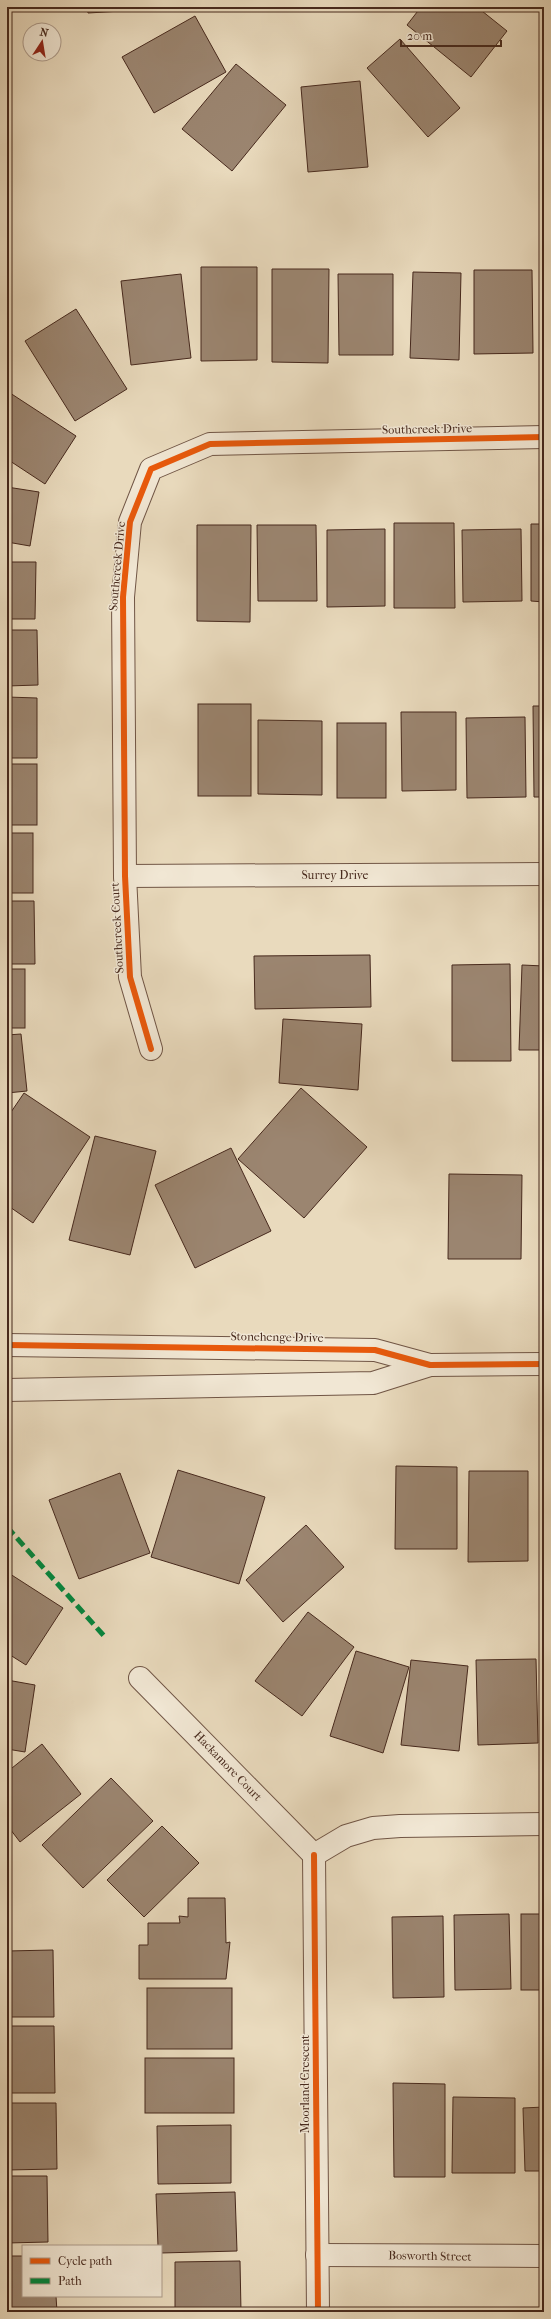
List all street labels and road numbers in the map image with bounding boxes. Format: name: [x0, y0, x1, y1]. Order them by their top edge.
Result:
street label: Southcreek Drive: [382, 421, 472, 437]
street label: Southcreek Drive: [106, 520, 128, 612]
street label: Surrey Drive: [301, 868, 369, 882]
street label: Southcreek Court: [108, 881, 126, 974]
street label: Stonehenge Drive: [230, 1329, 324, 1345]
street label: Hackamore Court: [191, 1728, 265, 1804]
street label: Moorland Crescent: [298, 2034, 312, 2133]
street label: Bosworth Street: [388, 2248, 473, 2264]

